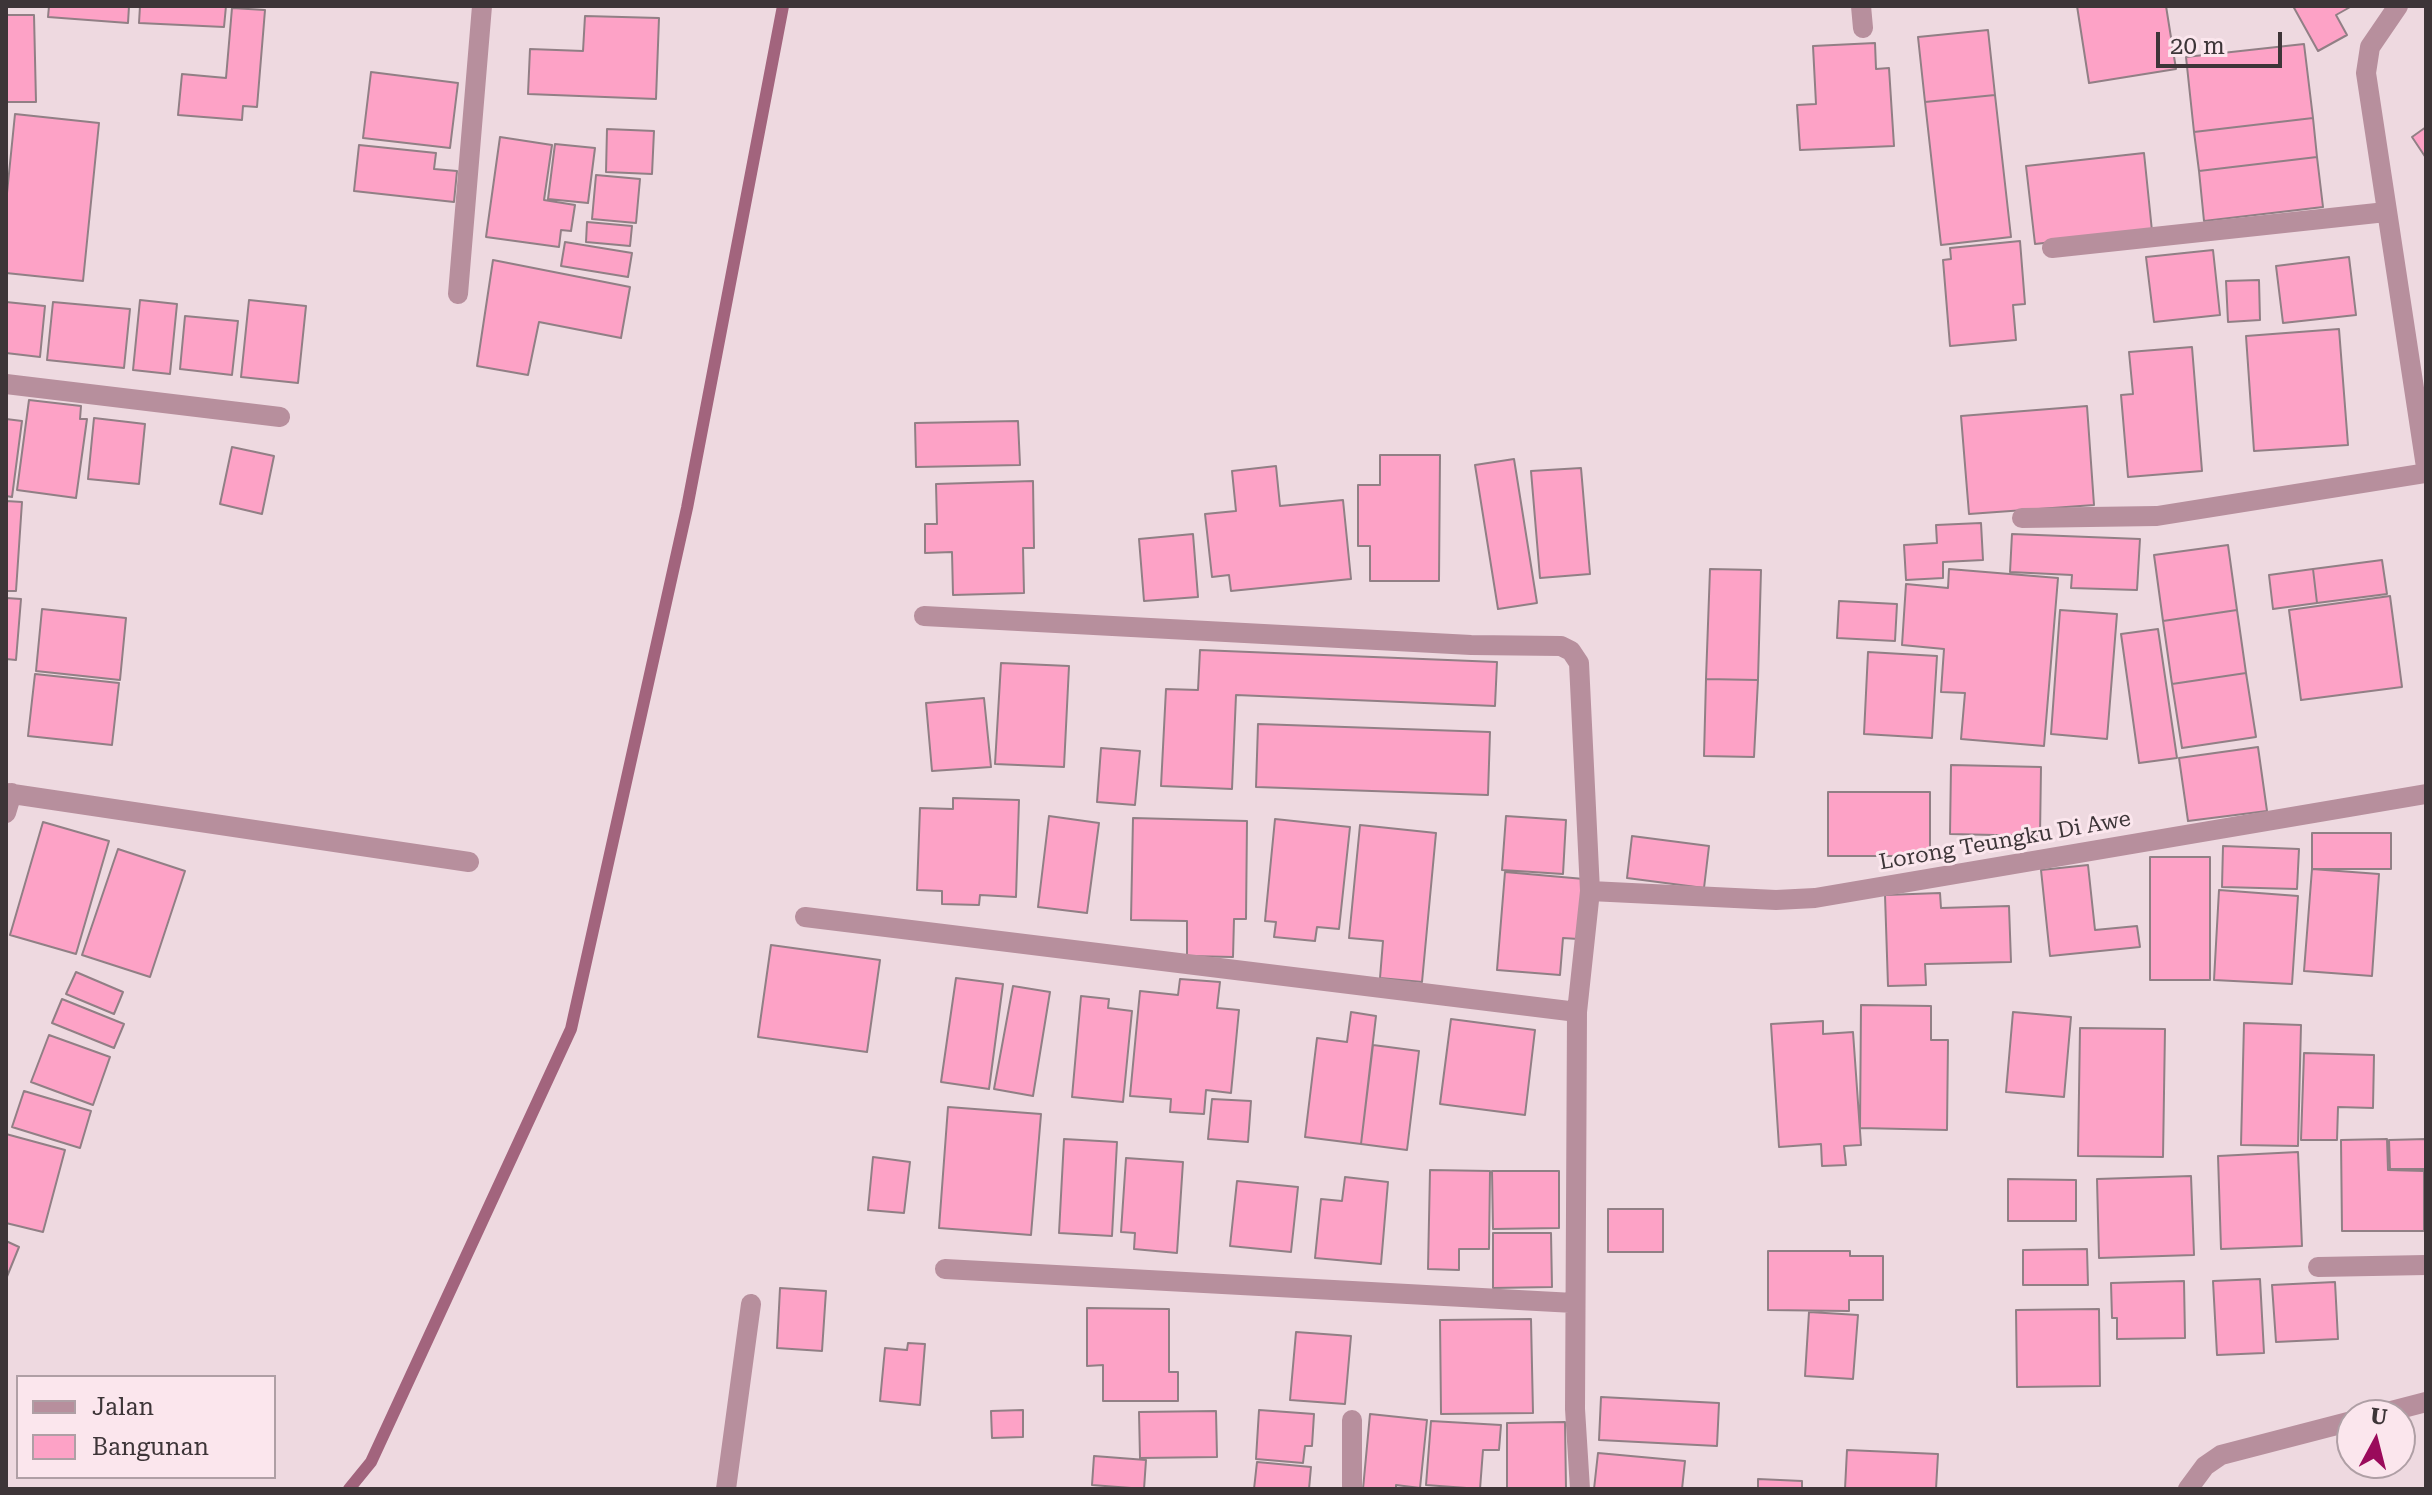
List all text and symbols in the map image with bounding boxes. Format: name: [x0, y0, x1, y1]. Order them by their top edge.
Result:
scale bar: [2160, 16, 2286, 66]
text: 20 m: [2170, 32, 2225, 60]
street label: Lorong Teungku Di Awe: [1877, 806, 2133, 876]
legend: [16, 1375, 276, 1479]
text: Jalan: [92, 1393, 154, 1421]
north arrow: [2336, 1399, 2416, 1479]
text: U: [2369, 1403, 2389, 1430]
text: Bangunan: [92, 1433, 209, 1461]

